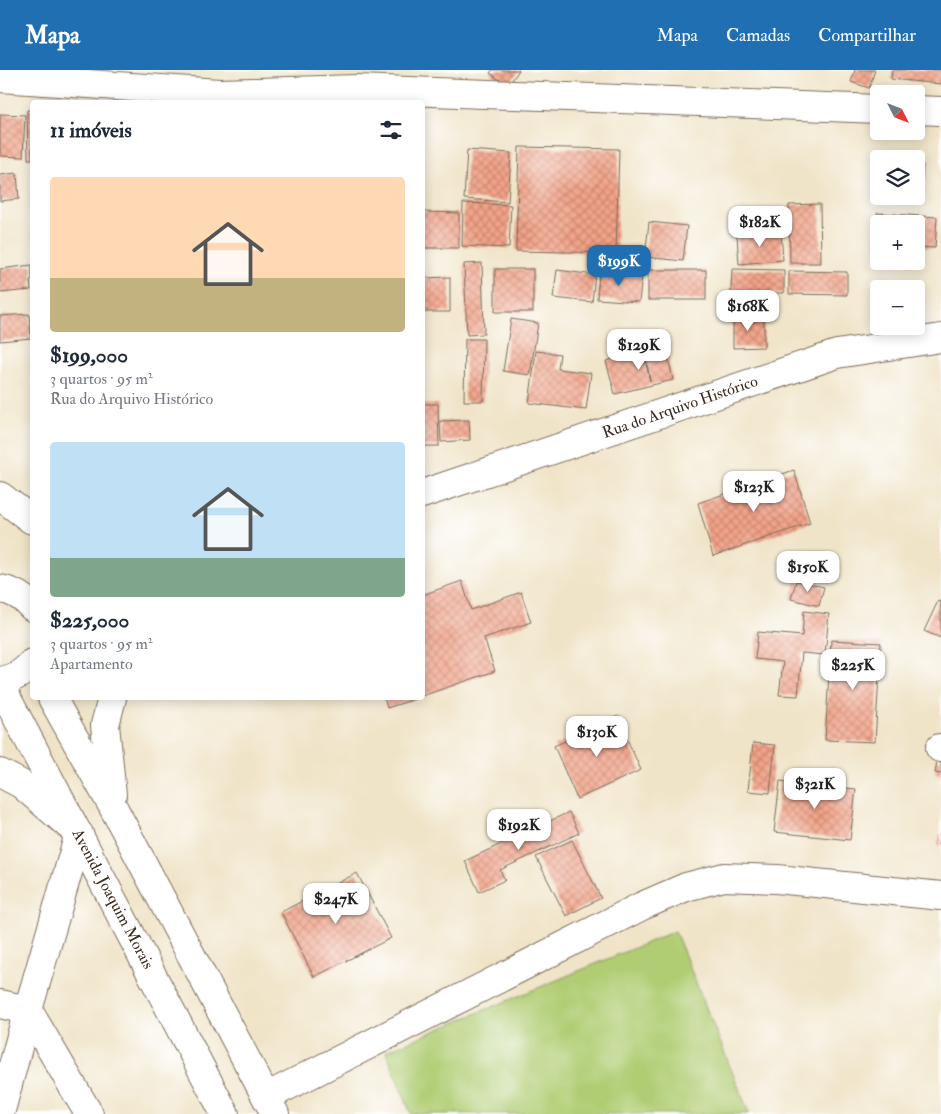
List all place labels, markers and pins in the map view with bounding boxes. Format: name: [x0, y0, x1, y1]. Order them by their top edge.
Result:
pin: $182K: [725, 206, 795, 248]
pin: $199K: [584, 244, 654, 287]
pin: $168K: [713, 290, 783, 332]
pin: $129K: [604, 328, 674, 371]
pin: $123K: [719, 470, 789, 513]
pin: $150K: [773, 550, 843, 593]
pin: $225K: [818, 648, 888, 691]
pin: $130K: [562, 716, 632, 758]
pin: $321K: [780, 768, 850, 810]
pin: $192K: [484, 808, 554, 851]
pin: $247K: [301, 882, 371, 925]

